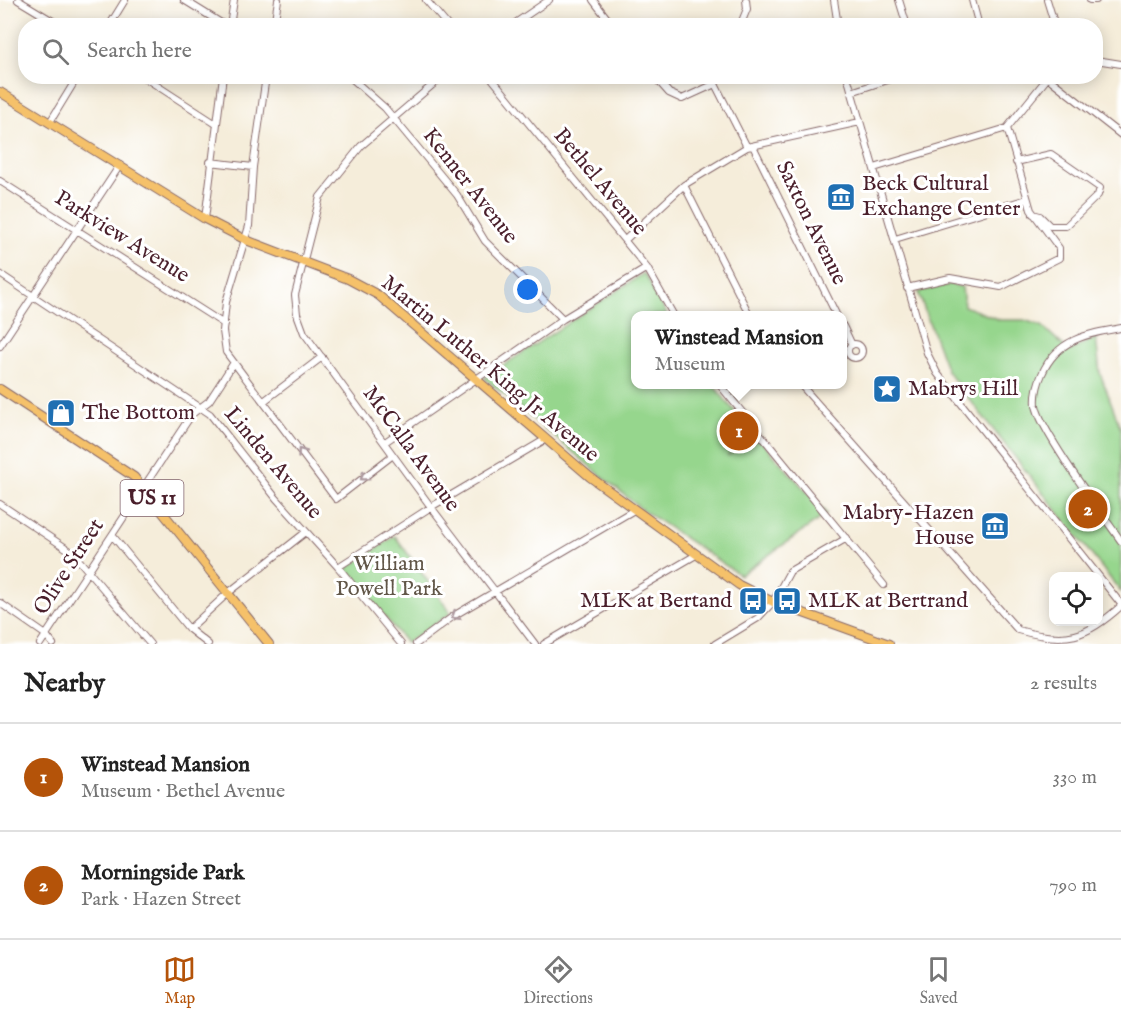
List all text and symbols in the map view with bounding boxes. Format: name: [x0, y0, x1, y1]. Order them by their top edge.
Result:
search box: [18, 18, 1103, 84]
icon: search: [39, 35, 72, 68]
text: Search here: [87, 37, 192, 65]
street label: Kenner Avenue: [416, 122, 524, 250]
street label: Bethel Avenue: [547, 122, 653, 242]
street label: Saxton Avenue: [769, 156, 853, 290]
place label: Beck Cultural Exchange Center: [862, 170, 1020, 223]
museum icon: Beck Cultural Exchange Center: [825, 181, 857, 213]
street label: Parkview Avenue: [49, 184, 195, 290]
street label: Martin Luther King Jr Avenue: [375, 270, 605, 468]
your location: [513, 275, 542, 304]
popup: [631, 311, 847, 389]
text: Winstead Mansion: [655, 324, 823, 352]
text: Museum: [655, 352, 726, 377]
place icon: Mabrys Hill: [871, 373, 903, 405]
place label: Mabrys Hill: [908, 375, 1018, 403]
street label: McCalla Avenue: [356, 381, 466, 517]
shop icon: The Bottom: [45, 397, 77, 429]
place label: The Bottom: [82, 399, 195, 427]
street label: Linden Avenue: [218, 401, 328, 525]
pin: 1: [720, 408, 758, 454]
one-way arrow: [297, 447, 308, 458]
one-way arrow: [360, 469, 371, 480]
road number: US 11: [120, 480, 184, 516]
pin: 2: [1068, 486, 1108, 532]
place label: Mabry-Hazen House: [843, 499, 974, 552]
museum icon: Mabry-Hazen House: [979, 510, 1011, 542]
street label: Olive Street: [28, 513, 111, 620]
park label: William Powell Park: [335, 550, 443, 603]
map controls: [1049, 572, 1103, 626]
button: locate: [1049, 572, 1103, 626]
bus stop icon: MLK at Bertand: [737, 585, 769, 617]
bus stop icon: MLK at Bertrand: [771, 585, 803, 617]
place label: MLK at Bertand: [580, 587, 732, 615]
place label: MLK at Bertrand: [808, 587, 968, 615]
one-way arrow: [450, 609, 461, 620]
text: Nearby: [24, 667, 105, 700]
text: 2 results: [1030, 671, 1097, 696]
text: Winstead Mansion: [81, 751, 250, 779]
text: 1: [40, 765, 47, 790]
text: 330 m: [1052, 765, 1097, 790]
text: Museum · Bethel Avenue: [81, 779, 285, 804]
text: Morningside Park: [81, 859, 245, 887]
text: 2: [39, 873, 48, 898]
text: 790 m: [1049, 873, 1097, 898]
text: Park · Hazen Street: [81, 887, 241, 912]
tab: Map: [163, 953, 196, 1009]
tab: Directions: [523, 953, 593, 1009]
tab: Saved: [920, 953, 958, 1009]

